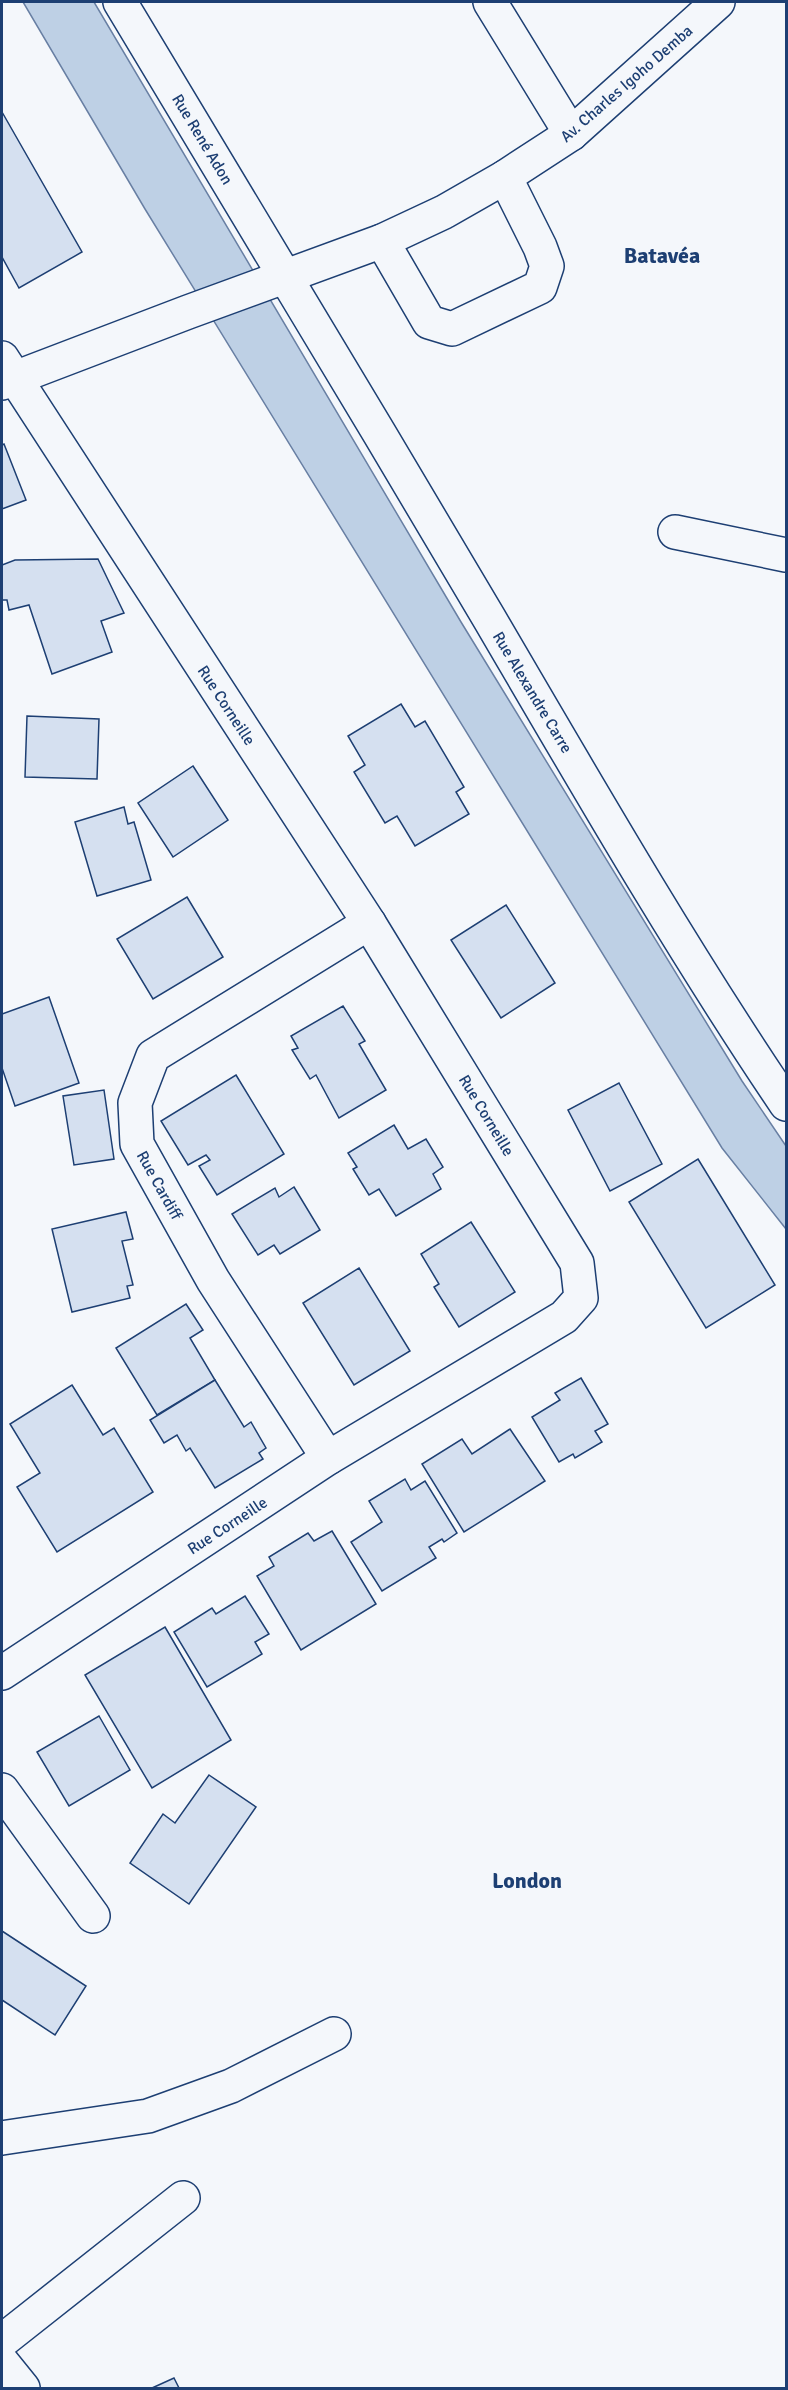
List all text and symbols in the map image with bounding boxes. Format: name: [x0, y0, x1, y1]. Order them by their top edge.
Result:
street label: Av. Charles Igoho Demba: [556, 21, 697, 147]
street label: Rue René Adon: [167, 90, 237, 189]
district label: Batavéa: [624, 242, 700, 269]
street label: Rue Alexandre Carre: [488, 628, 576, 757]
street label: Rue Corneille: [193, 662, 259, 749]
street label: Rue Corneille: [454, 1071, 518, 1160]
street label: Rue Cardiff: [132, 1147, 187, 1224]
street label: Rue Corneille: [184, 1493, 271, 1559]
district label: London: [492, 1867, 562, 1894]

